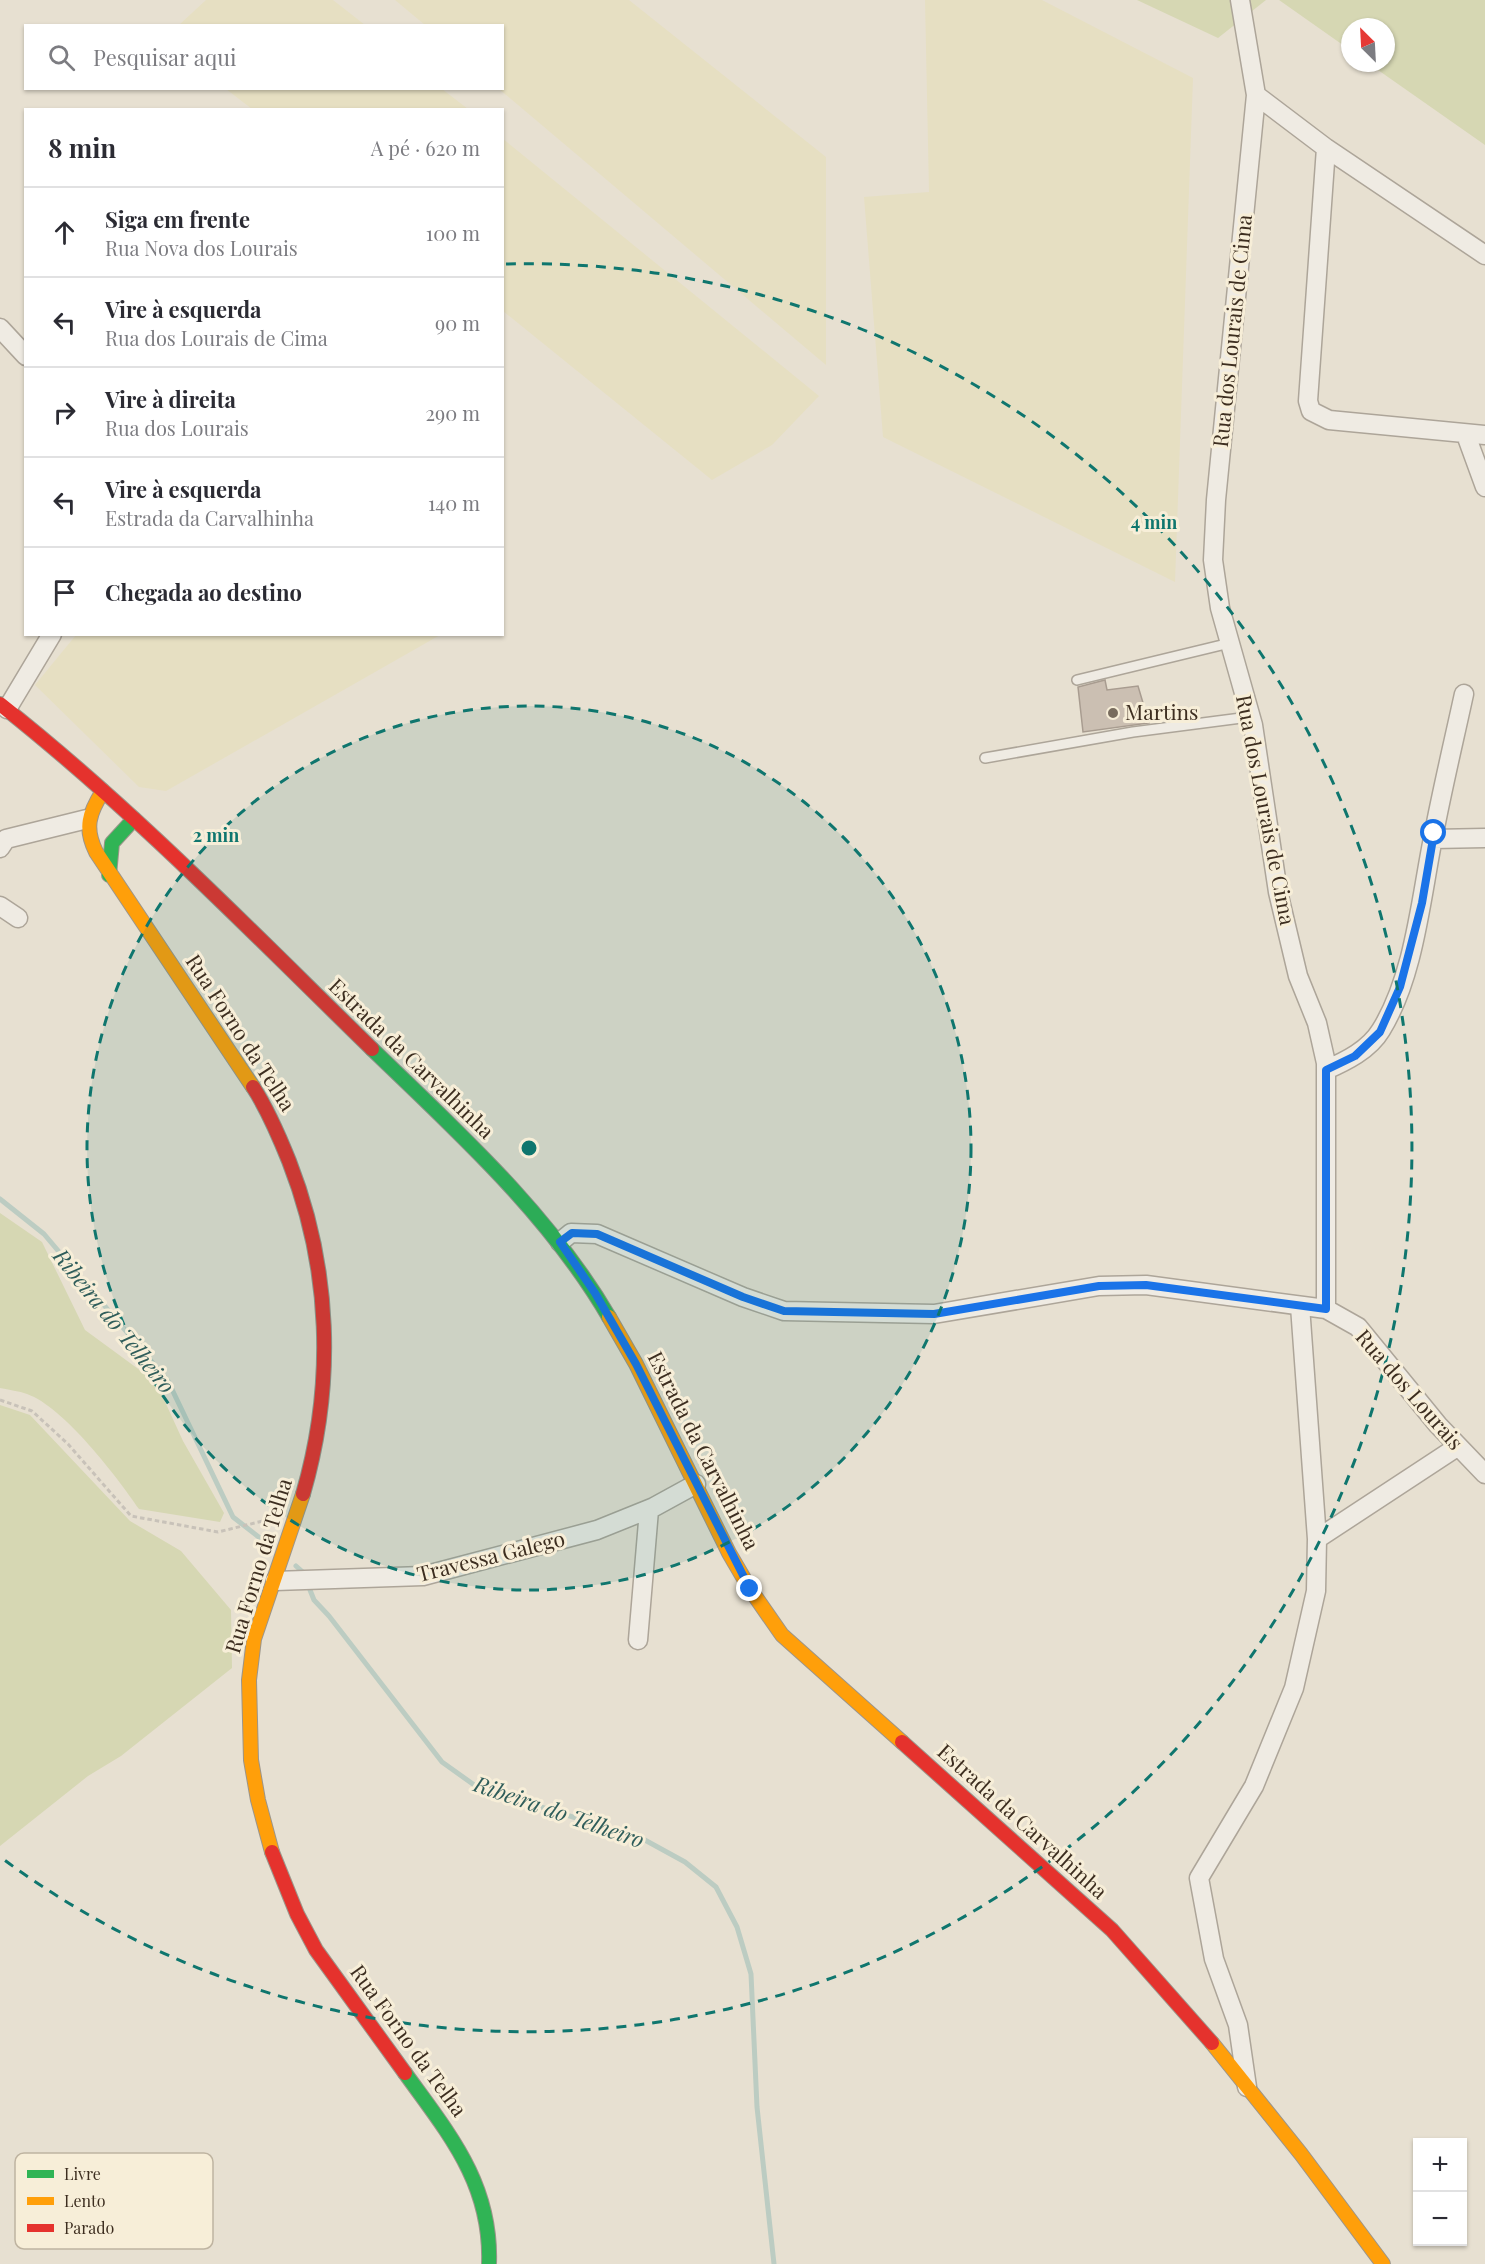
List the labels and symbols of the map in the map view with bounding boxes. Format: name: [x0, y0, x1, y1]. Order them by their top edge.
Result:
north arrow: [1341, 18, 1395, 72]
street label: Rua dos Lourais de Cima: [1205, 212, 1257, 449]
text: 4 min: [1131, 510, 1177, 534]
street label: Rua dos Lourais de Cima: [1231, 692, 1303, 928]
place label: Martins: [1125, 697, 1199, 725]
marker: Martins: [1106, 706, 1120, 720]
route start: [1420, 819, 1446, 845]
text: 2 min: [193, 823, 239, 847]
street label: Rua Forno da Telha: [181, 948, 303, 1116]
street label: Estrada da Carvalhinha: [324, 971, 501, 1144]
centre of rings: [519, 1138, 539, 1158]
water label: Ribeira do Telheiro: [46, 1241, 182, 1399]
street label: Rua dos Lourais: [1350, 1323, 1471, 1455]
street label: Estrada da Carvalhinha: [643, 1346, 767, 1555]
street label: Rua Forno da Telha: [217, 1474, 297, 1656]
street label: Travessa Galego: [414, 1523, 567, 1587]
route end: [736, 1575, 762, 1601]
street label: Estrada da Carvalhinha: [932, 1737, 1115, 1905]
water label: Ribeira do Telheiro: [469, 1768, 648, 1854]
street label: Rua Forno da Telha: [345, 1958, 475, 2122]
legend: [15, 2153, 213, 2249]
text: Livre: [64, 2163, 101, 2184]
text: Lento: [64, 2190, 106, 2211]
text: Parado: [64, 2217, 115, 2238]

